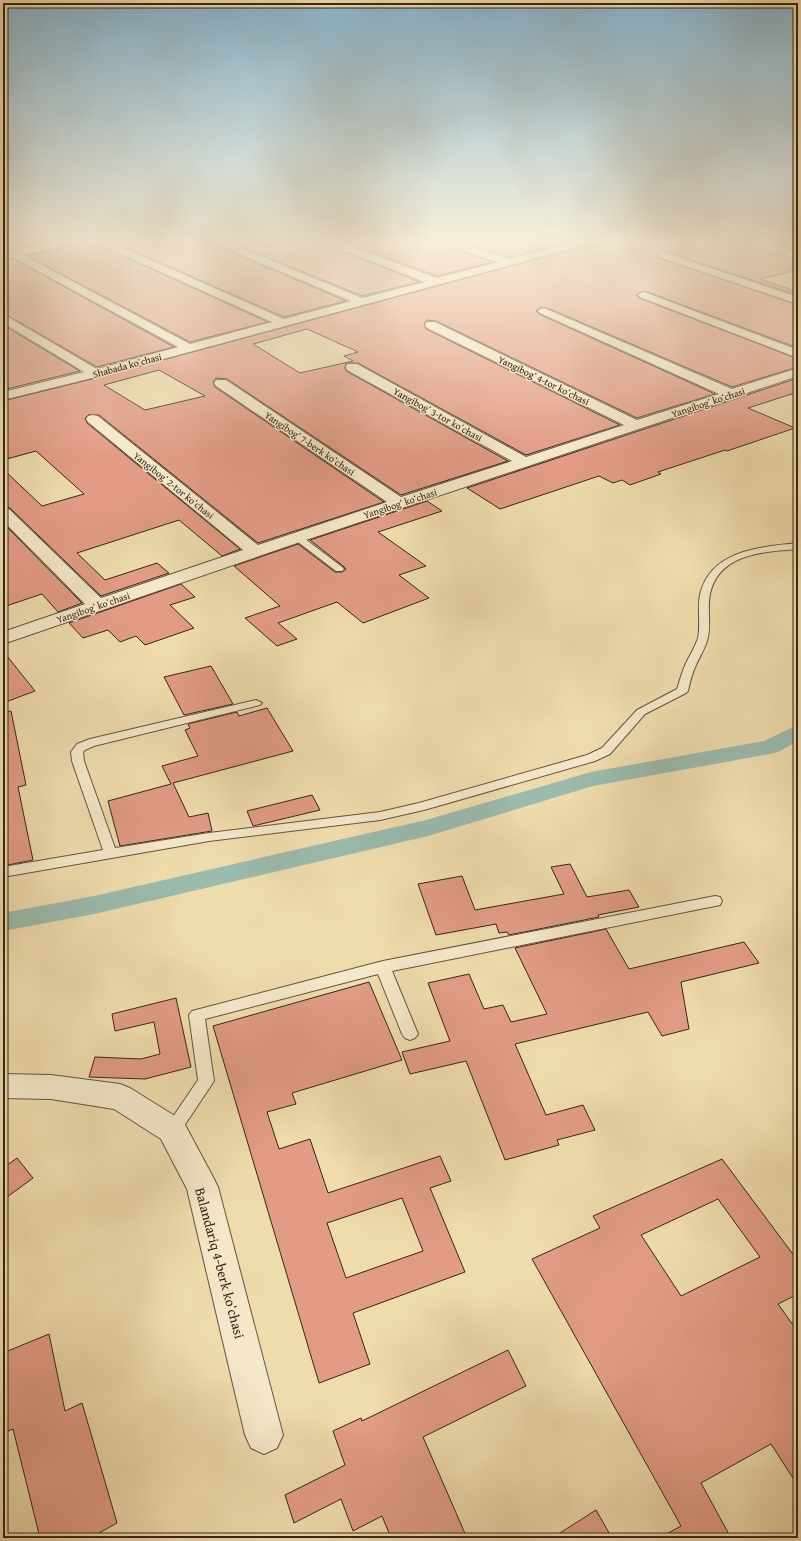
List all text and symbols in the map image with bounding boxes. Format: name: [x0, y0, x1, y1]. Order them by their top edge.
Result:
street label: Shabada koʻchasi: [91, 349, 164, 382]
street label: Yangibogʻ 4-tor koʻchasi: [496, 352, 592, 409]
street label: Yangibogʻ koʻchasi: [669, 383, 747, 421]
street label: Yangibogʻ 3-tor koʻchasi: [390, 384, 485, 445]
street label: Yangibogʻ 7-berk koʻchasi: [261, 407, 358, 479]
street label: Yangibogʻ 2-tor koʻchasi: [130, 448, 217, 523]
street label: Yangibogʻ koʻchasi: [361, 484, 439, 522]
street label: Yangibogʻ koʻchasi: [54, 588, 132, 627]
street label: Balandariq 4-berk koʻchasi: [190, 1185, 250, 1341]

